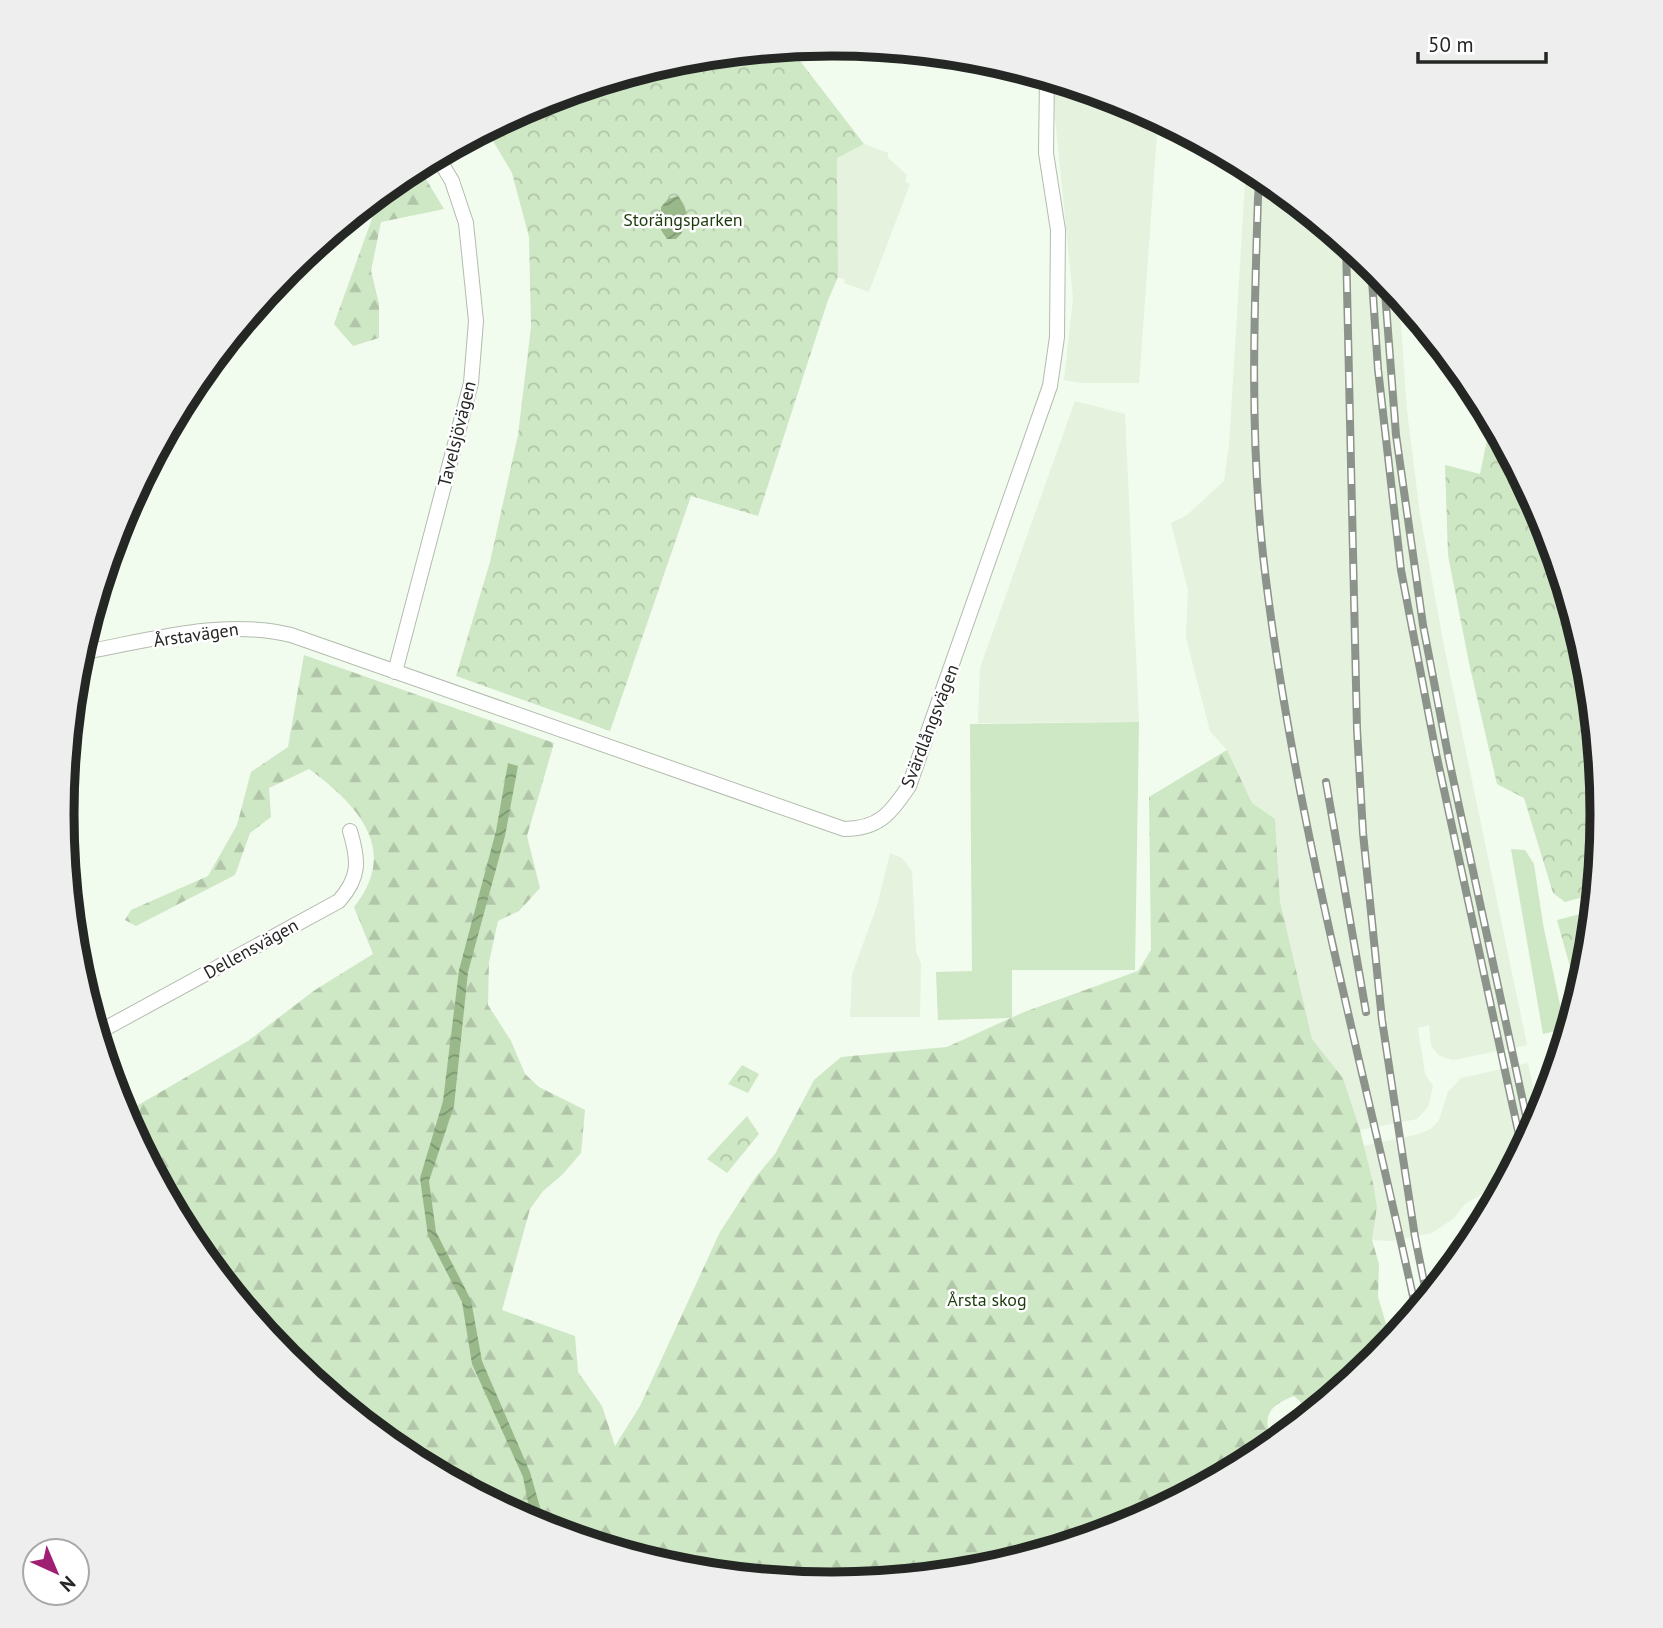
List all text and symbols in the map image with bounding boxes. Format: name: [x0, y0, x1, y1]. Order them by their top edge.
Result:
scale bar: [1418, 21, 1546, 65]
text: 50 m: [1428, 31, 1474, 58]
park label: Storängsparken: [623, 208, 743, 231]
street label: Tavelsjövägen: [432, 379, 481, 489]
street label: Årstavägen: [152, 617, 240, 652]
street label: Svärdlångsvägen: [895, 661, 964, 791]
street label: Dellensvägen: [200, 913, 302, 984]
park label: Årsta skog: [947, 1288, 1027, 1311]
north arrow: [21, 1537, 91, 1607]
text: N: [55, 1571, 81, 1597]

